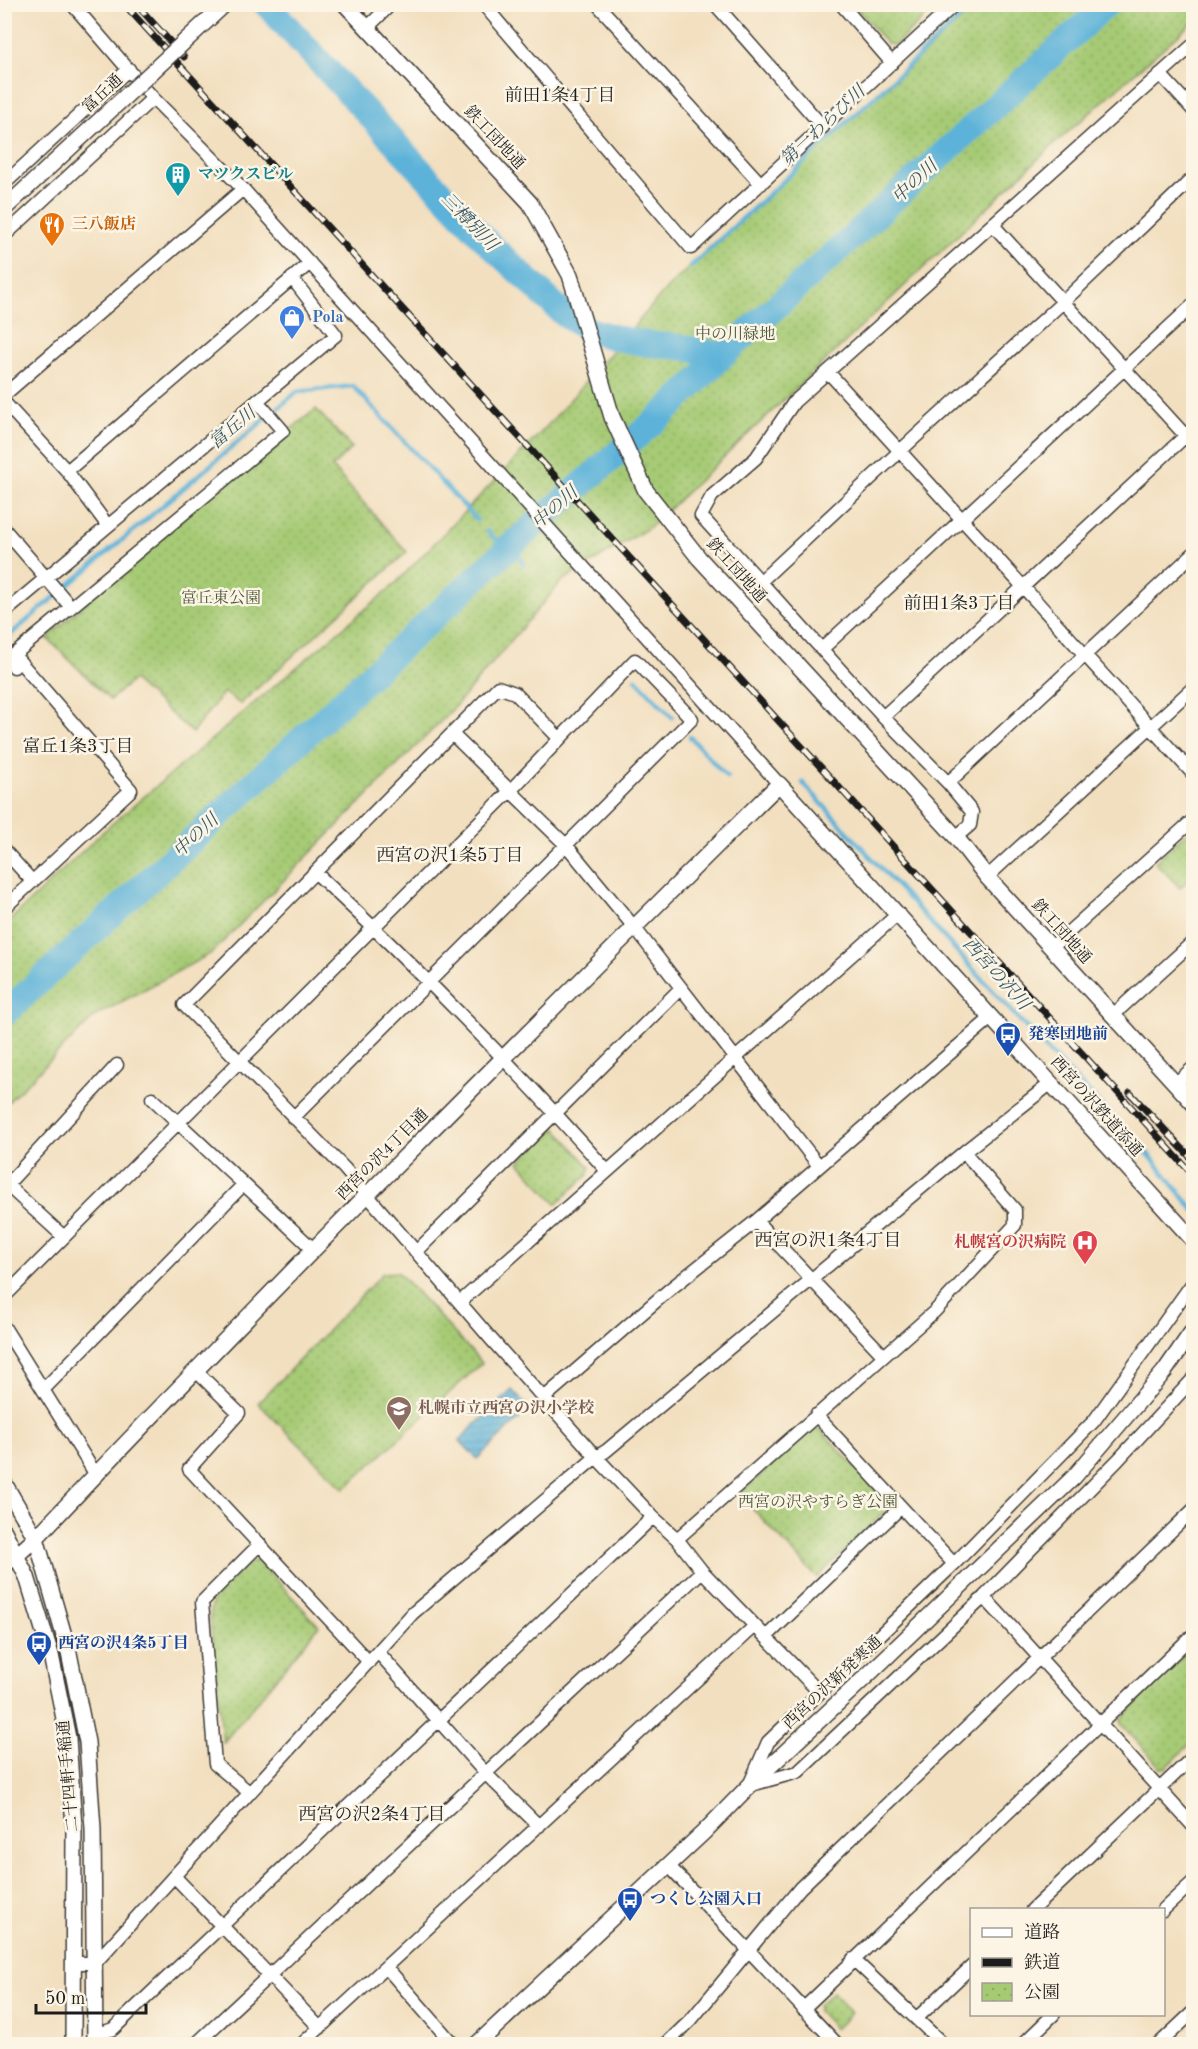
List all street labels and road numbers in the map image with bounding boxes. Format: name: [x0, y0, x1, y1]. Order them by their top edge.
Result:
street label: 富丘通: [79, 70, 126, 116]
street label: 鉄工団地通: [460, 101, 529, 173]
street label: 鉄工団地通: [703, 534, 770, 606]
street label: 鉄工団地通: [1028, 895, 1095, 967]
street label: 西宮の沢鉄道添通: [1047, 1053, 1146, 1160]
street label: 西宮の沢4丁目通: [333, 1105, 432, 1204]
street label: 西宮の沢新発寒通: [779, 1632, 885, 1733]
street label: 二十四軒手稲通: [54, 1720, 82, 1833]

